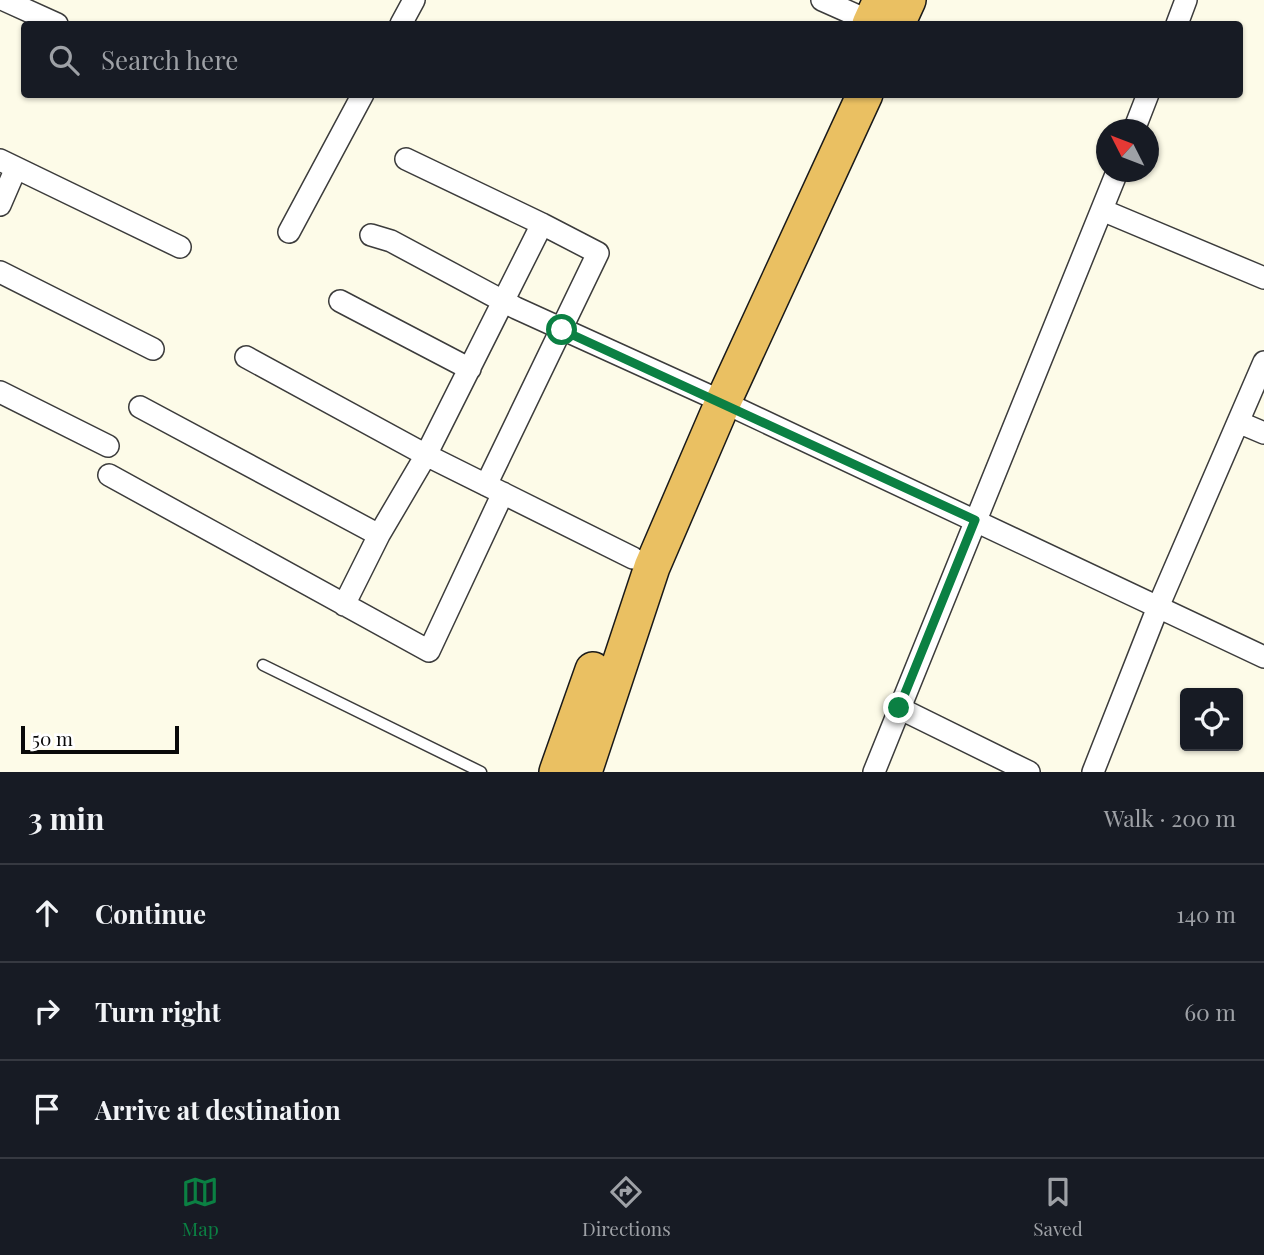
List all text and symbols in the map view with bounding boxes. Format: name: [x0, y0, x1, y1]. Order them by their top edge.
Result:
search box: [21, 21, 1243, 98]
icon: search: [45, 41, 83, 79]
text: Search here: [101, 42, 238, 77]
north arrow: [1096, 119, 1159, 182]
route start: [546, 314, 577, 345]
map controls: [1180, 688, 1243, 751]
button: locate: [1180, 688, 1243, 751]
route end: [883, 692, 914, 723]
scale bar: [21, 723, 178, 755]
text: 50 m: [32, 725, 73, 751]
text: 3 min: [28, 798, 104, 838]
text: Walk · 200 m: [1104, 802, 1236, 833]
icon: ahead: [28, 894, 66, 932]
text: Continue: [95, 896, 206, 931]
text: 140 m: [1176, 898, 1236, 929]
icon: right: [28, 992, 66, 1030]
text: Turn right: [95, 994, 221, 1029]
text: 60 m: [1184, 996, 1236, 1027]
icon: arrive: [28, 1090, 66, 1128]
text: Arrive at destination: [95, 1092, 341, 1127]
tab: Map: [181, 1173, 219, 1241]
tab: Directions: [582, 1173, 671, 1241]
tab: Saved: [1033, 1173, 1083, 1241]

